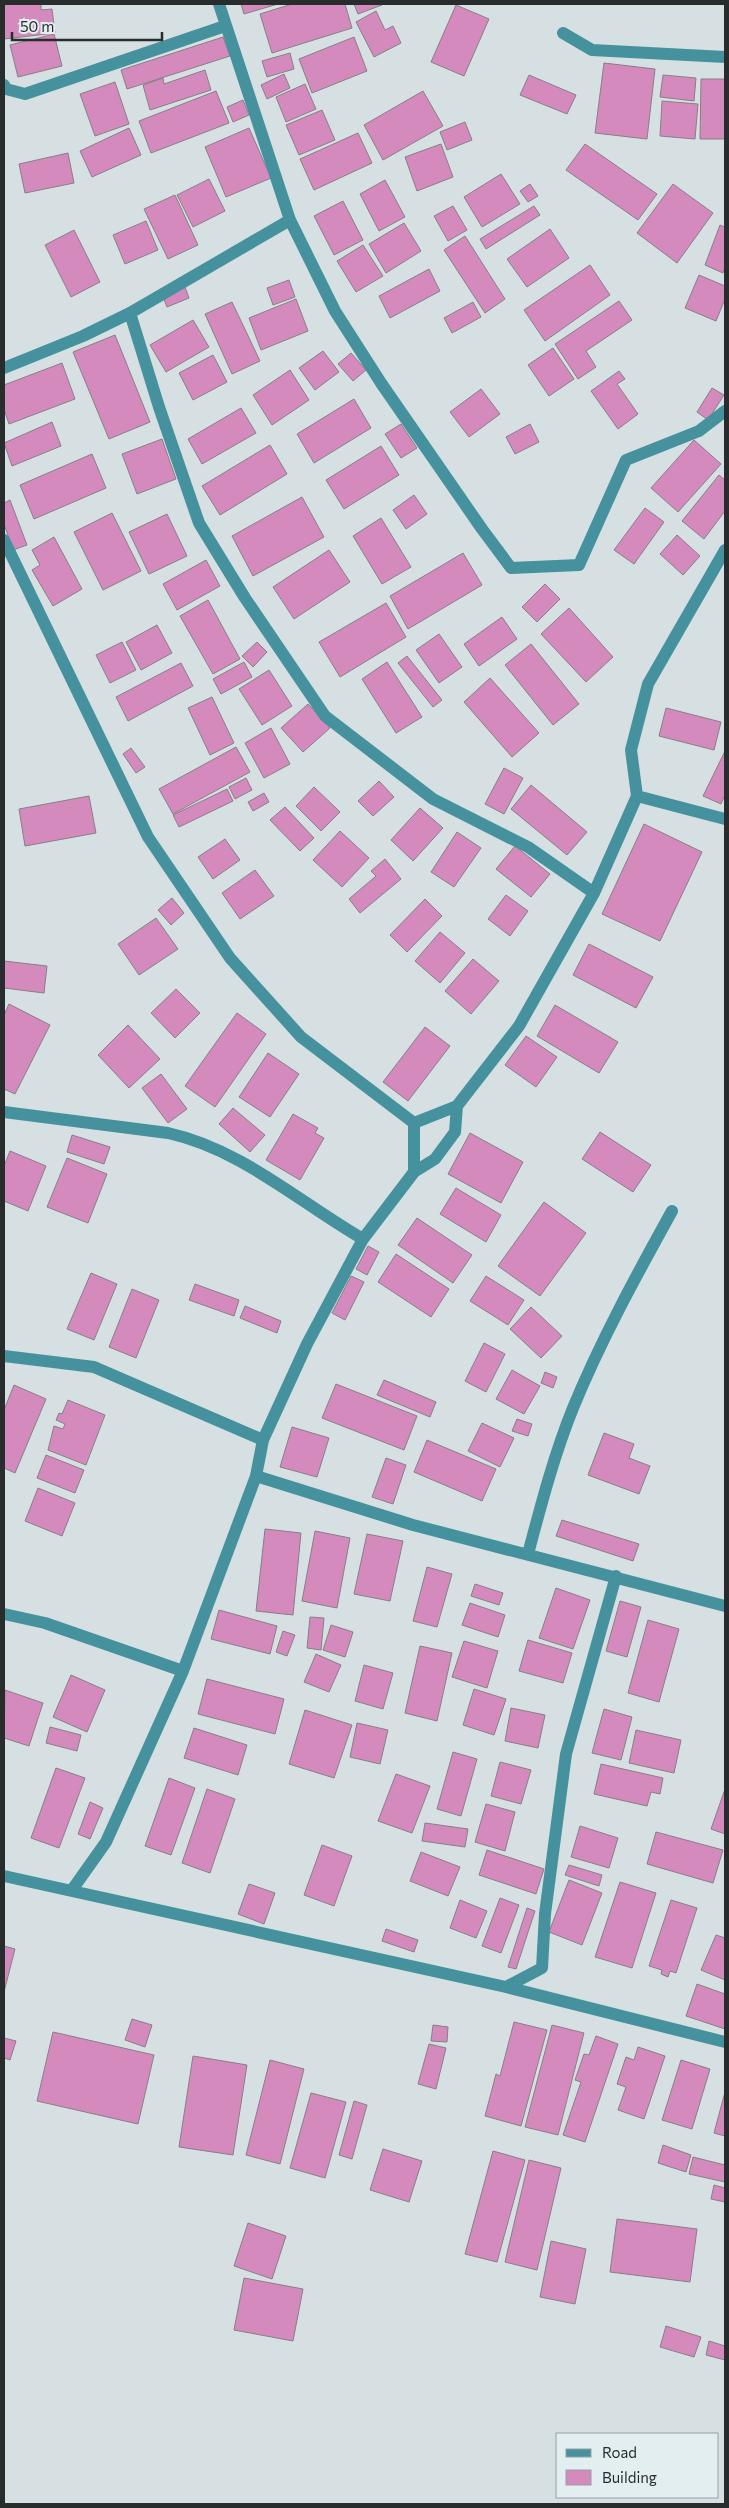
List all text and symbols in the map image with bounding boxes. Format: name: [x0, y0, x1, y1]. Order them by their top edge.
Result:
scale bar: [12, 10, 162, 42]
text: 50 m: [20, 17, 54, 35]
legend: [556, 2433, 719, 2498]
text: Road: [602, 2443, 637, 2461]
text: Building: [602, 2468, 657, 2486]

